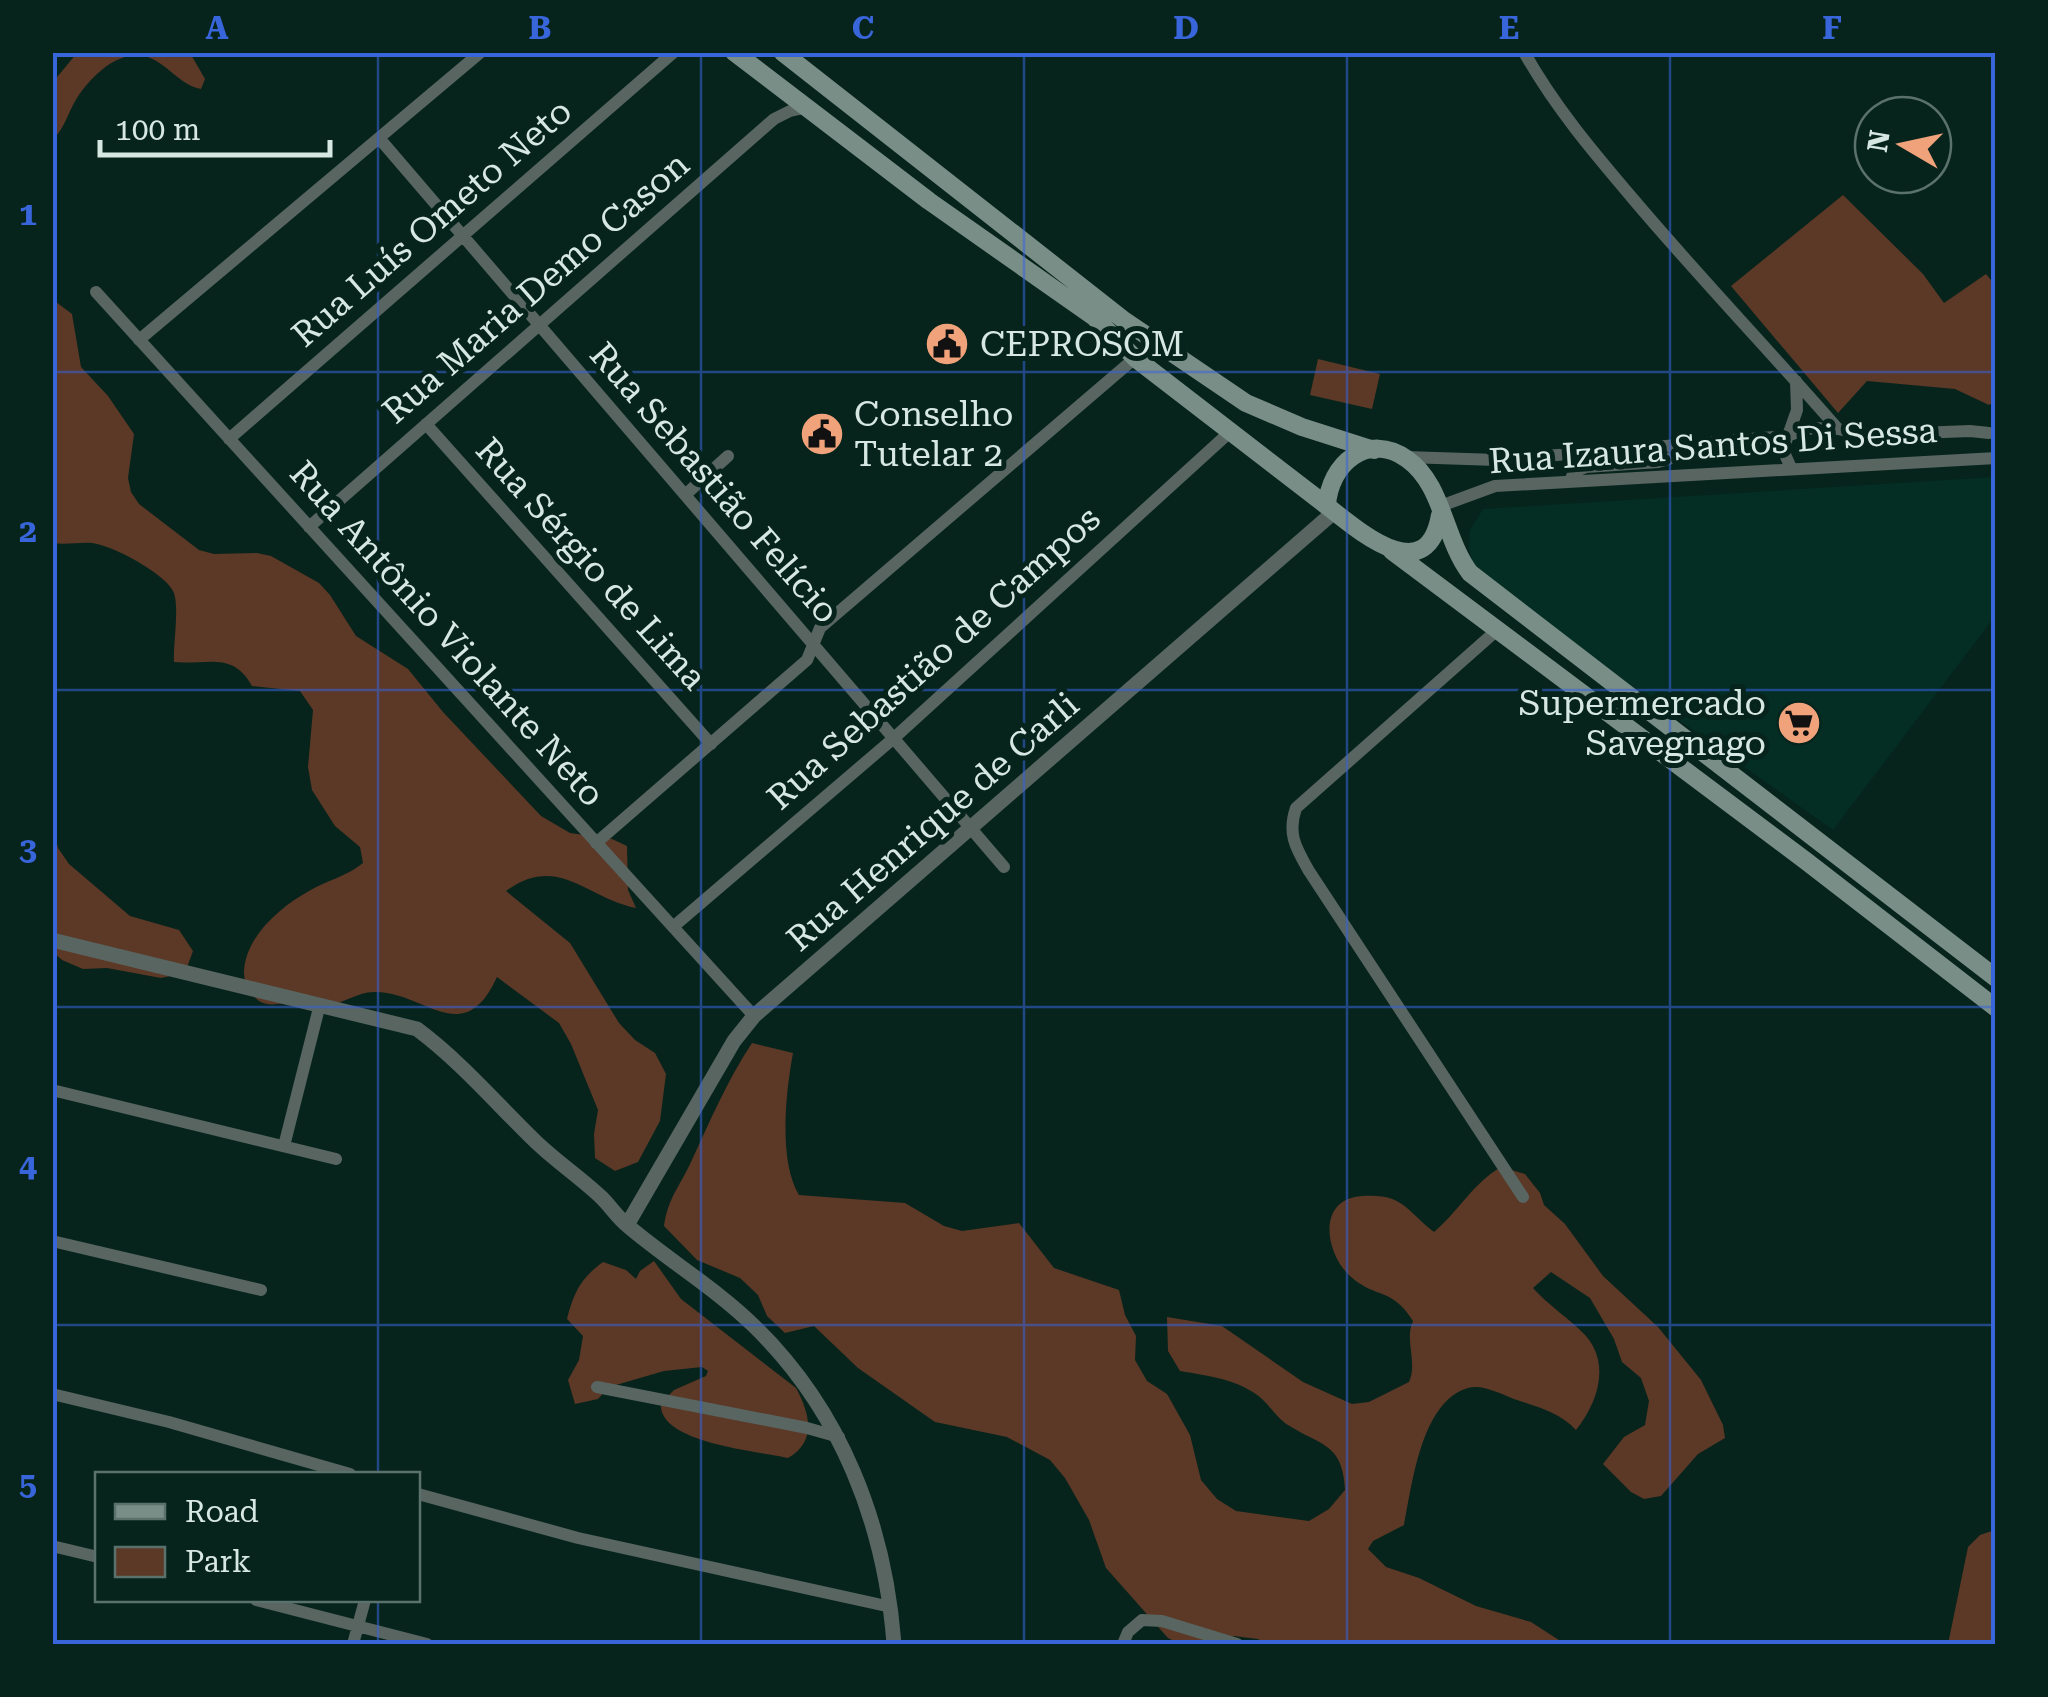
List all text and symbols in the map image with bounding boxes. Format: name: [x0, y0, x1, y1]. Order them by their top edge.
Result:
text: A: [205, 9, 229, 47]
text: B: [528, 9, 552, 47]
text: C: [852, 9, 874, 47]
text: D: [1173, 9, 1199, 47]
text: E: [1499, 9, 1519, 47]
text: F: [1822, 9, 1842, 47]
street label: Rua Luís Ometo Neto: [284, 91, 580, 355]
scale bar: [100, 95, 330, 157]
north arrow: [1853, 95, 1953, 195]
text: 100 m: [115, 112, 200, 147]
text: N: [1861, 128, 1897, 154]
street label: Rua Maria Demo Cason: [375, 144, 697, 432]
text: 1: [19, 195, 37, 233]
public building icon: CEPROSOM: [924, 321, 970, 367]
place label: CEPROSOM: [980, 324, 1184, 365]
street label: Rua Sebastião Felício: [581, 334, 847, 632]
place label: Conselho Tutelar 2: [854, 394, 1014, 475]
street label: Rua Izaura Santos Di Sessa: [1488, 410, 1938, 482]
public building icon: Conselho Tutelar 2: [799, 411, 845, 457]
street label: Rua Sérgio de Lima: [467, 430, 715, 698]
street label: Rua Antônio Violante Neto: [281, 453, 613, 815]
street label: Rua Sebastião de Campos: [759, 498, 1109, 818]
text: 2: [19, 512, 37, 550]
place label: Supermercado Savegnago: [1519, 683, 1766, 764]
street label: Rua Henrique de Carli: [779, 684, 1087, 960]
supermarket icon: Supermercado Savegnago: [1776, 700, 1822, 746]
text: 3: [19, 830, 37, 868]
text: 4: [19, 1147, 37, 1185]
text: 5: [19, 1465, 37, 1503]
legend: [95, 1472, 420, 1602]
text: Road: [185, 1494, 259, 1529]
text: Park: [185, 1544, 251, 1579]

